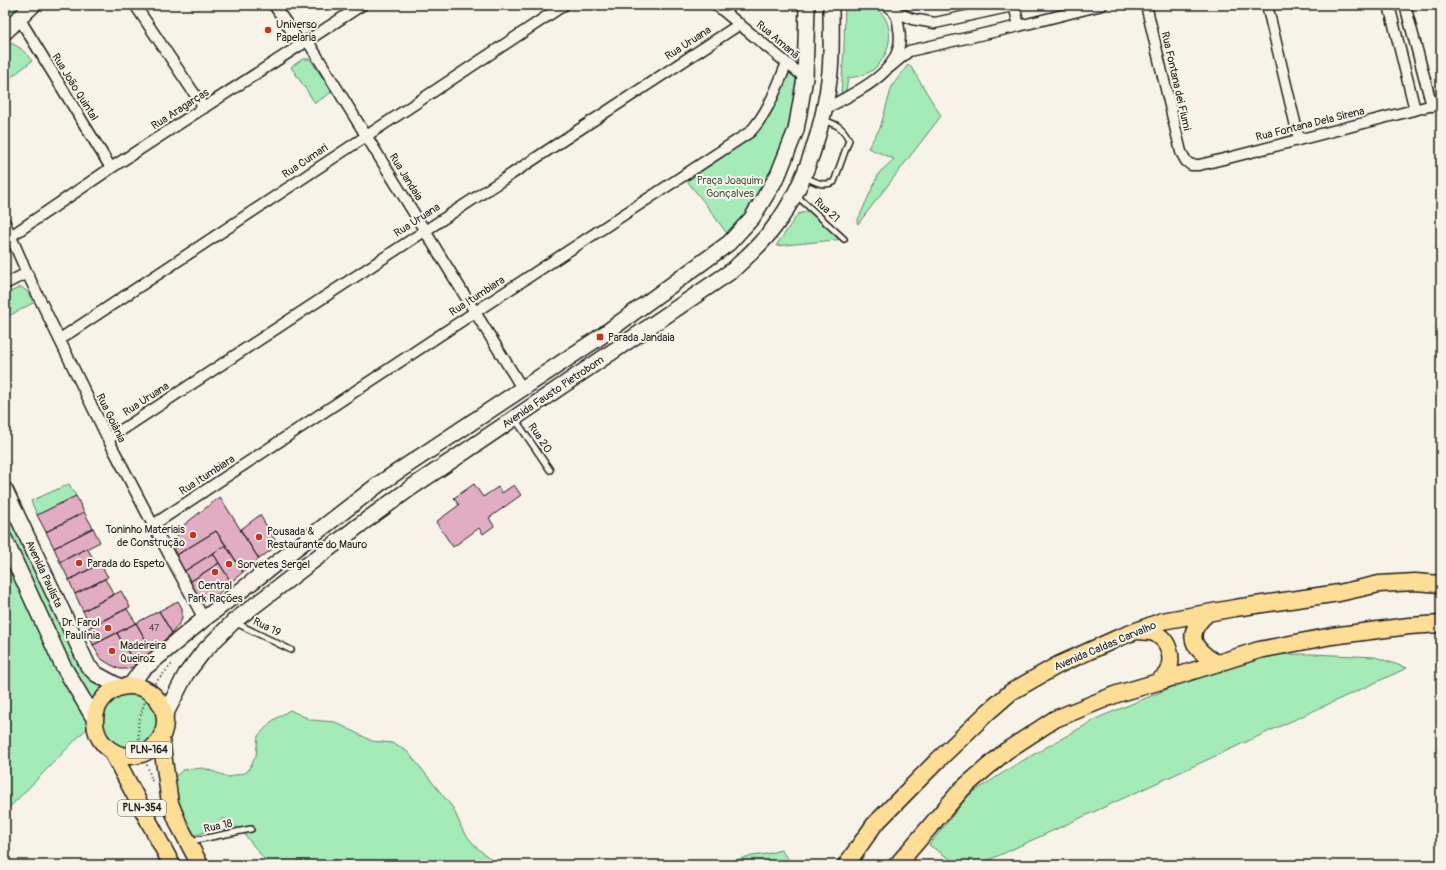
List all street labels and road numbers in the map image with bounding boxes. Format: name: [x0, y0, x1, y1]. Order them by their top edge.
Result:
street label: Rua Amanã: [754, 18, 802, 62]
street label: Rua Uruana: [663, 23, 713, 63]
street label: Rua Fontana dei Fiumi: [1158, 30, 1194, 132]
street label: Rua João Quintal: [49, 51, 101, 123]
street label: Rua Aragarças: [149, 86, 211, 132]
street label: Rua Fontana Dela Sirena: [1254, 104, 1366, 144]
street label: Rua Cumari: [280, 141, 330, 181]
street label: Rua Jandaia: [386, 151, 426, 203]
street label: Rua 21: [812, 195, 842, 225]
street label: Rua Uruana: [392, 200, 442, 240]
street label: Rua Itumbiara: [447, 273, 507, 319]
street label: Avenida Fausto Pietrobom: [500, 353, 607, 431]
street label: Rua Uruana: [121, 379, 171, 419]
street label: Rua Goiânia: [94, 391, 128, 445]
street label: Rua 20: [525, 421, 555, 455]
street label: Rua Itumbiara: [177, 452, 237, 498]
street label: Avenida Paulista: [23, 538, 65, 610]
street label: Rua 19: [251, 615, 283, 639]
street label: Avenida Caldas Carvalho: [1052, 619, 1158, 673]
road number: PLN-164: [126, 742, 172, 758]
road number: PLN-354: [118, 800, 166, 816]
street label: Rua 18: [202, 817, 234, 835]

